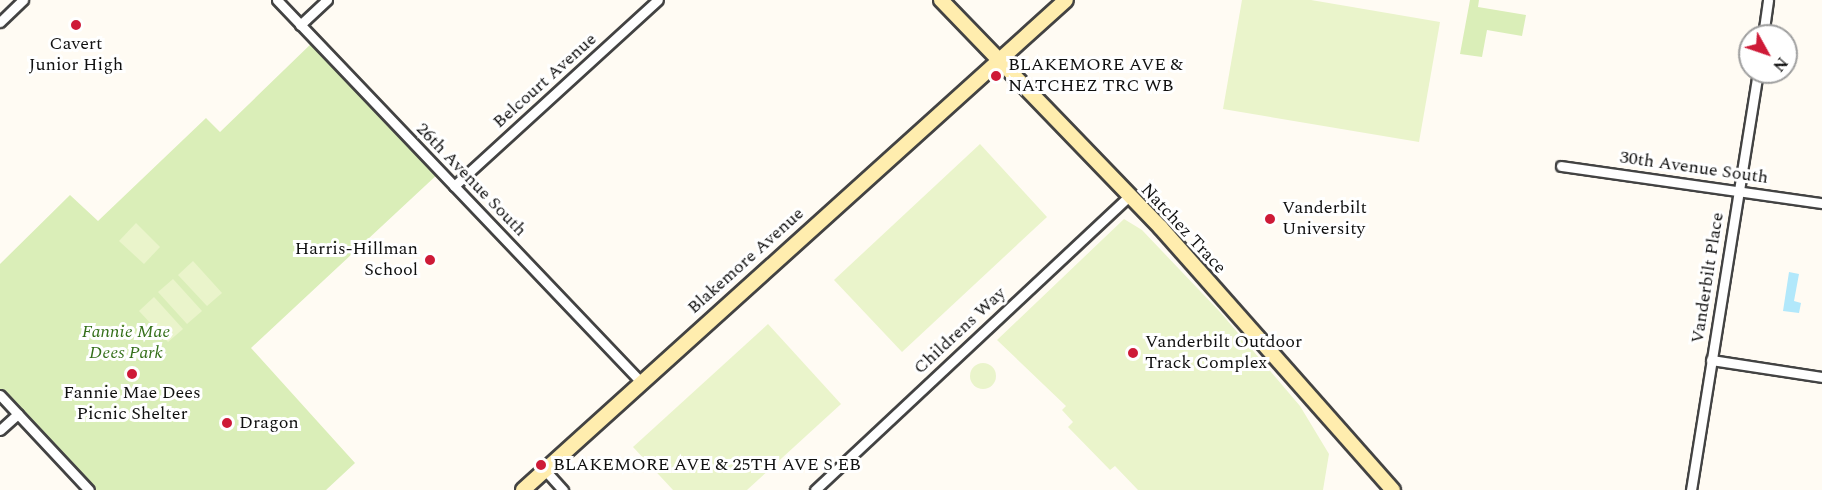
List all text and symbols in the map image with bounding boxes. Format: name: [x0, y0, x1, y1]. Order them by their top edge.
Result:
marker: Cavert Junior High: [69, 18, 83, 32]
north arrow: [1738, 24, 1798, 84]
street label: Belcourt Avenue: [489, 29, 601, 133]
place label: Cavert Junior High: [29, 34, 123, 76]
text: N: [1767, 52, 1794, 77]
place label: BLAKEMORE AVE & NATCHEZ TRC WB: [1008, 55, 1183, 98]
marker: BLAKEMORE AVE & NATCHEZ TRC WB: [989, 69, 1003, 83]
street label: 26th Avenue South: [411, 119, 531, 241]
street label: 30th Avenue South: [1618, 147, 1770, 189]
street label: Natchez Trace: [1136, 179, 1230, 279]
place label: Vanderbilt University: [1282, 198, 1367, 240]
street label: Blakemore Avenue: [683, 203, 809, 319]
street label: Vanderbilt Place: [1687, 211, 1729, 345]
marker: Vanderbilt University: [1263, 212, 1277, 226]
place label: Harris-Hillman School: [295, 239, 418, 282]
marker: Harris-Hillman School: [423, 253, 437, 267]
street label: Childrens Way: [910, 283, 1010, 379]
park label: Fannie Mae Dees Park: [82, 322, 170, 364]
place label: Vanderbilt Outdoor Track Complex: [1145, 332, 1302, 374]
marker: Vanderbilt Outdoor Track Complex: [1126, 346, 1140, 360]
marker: Fannie Mae Dees Picnic Shelter: [125, 367, 139, 381]
place label: Fannie Mae Dees Picnic Shelter: [63, 383, 201, 426]
place label: Dragon: [239, 412, 299, 434]
marker: Dragon: [220, 416, 234, 430]
place label: BLAKEMORE AVE & 25TH AVE S EB: [553, 454, 861, 476]
marker: BLAKEMORE AVE & 25TH AVE S EB: [534, 458, 548, 472]

